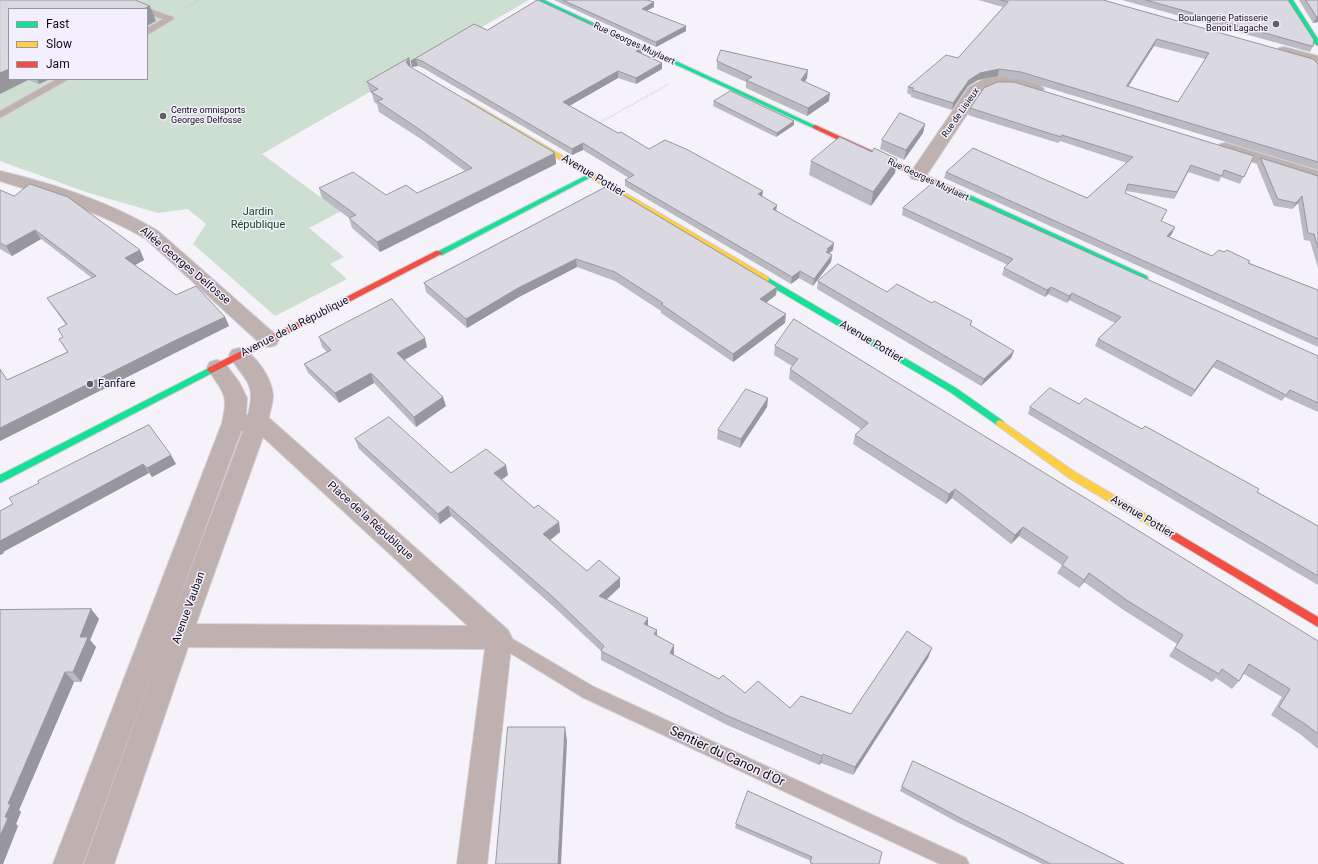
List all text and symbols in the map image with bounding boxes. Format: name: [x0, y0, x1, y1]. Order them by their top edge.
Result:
legend: [8, 8, 148, 80]
place label: Boulangerie Patisserie Benoit Lagache: [1178, 14, 1268, 35]
text: Fast: [46, 17, 69, 31]
marker: Boulangerie Patisserie Benoit Lagache: [1271, 19, 1281, 29]
street label: Rue Georges Muylaert: [592, 20, 676, 68]
text: Slow: [46, 37, 72, 51]
text: Jam: [46, 57, 70, 71]
street label: Rue de Lisieux: [940, 86, 982, 140]
place label: Centre omnisports Georges Delfosse: [171, 106, 245, 127]
marker: Centre omnisports Georges Delfosse: [158, 111, 168, 121]
street label: Avenue Pottier: [559, 152, 627, 200]
street label: Rue Georges Muylaert: [886, 156, 970, 204]
park label: Jardin République: [231, 205, 285, 231]
street label: Allée Georges Delfosse: [137, 224, 233, 308]
street label: Avenue de la République: [239, 294, 351, 360]
street label: Avenue Pottier: [837, 318, 905, 366]
place label: Fanfare: [98, 377, 135, 391]
marker: Fanfare: [85, 379, 95, 389]
street label: Place de la République: [324, 479, 416, 563]
street label: Avenue Pottier: [1108, 493, 1176, 541]
street label: Avenue Vauban: [170, 570, 208, 646]
street label: Sentier du Canon d'Or: [667, 724, 787, 790]

